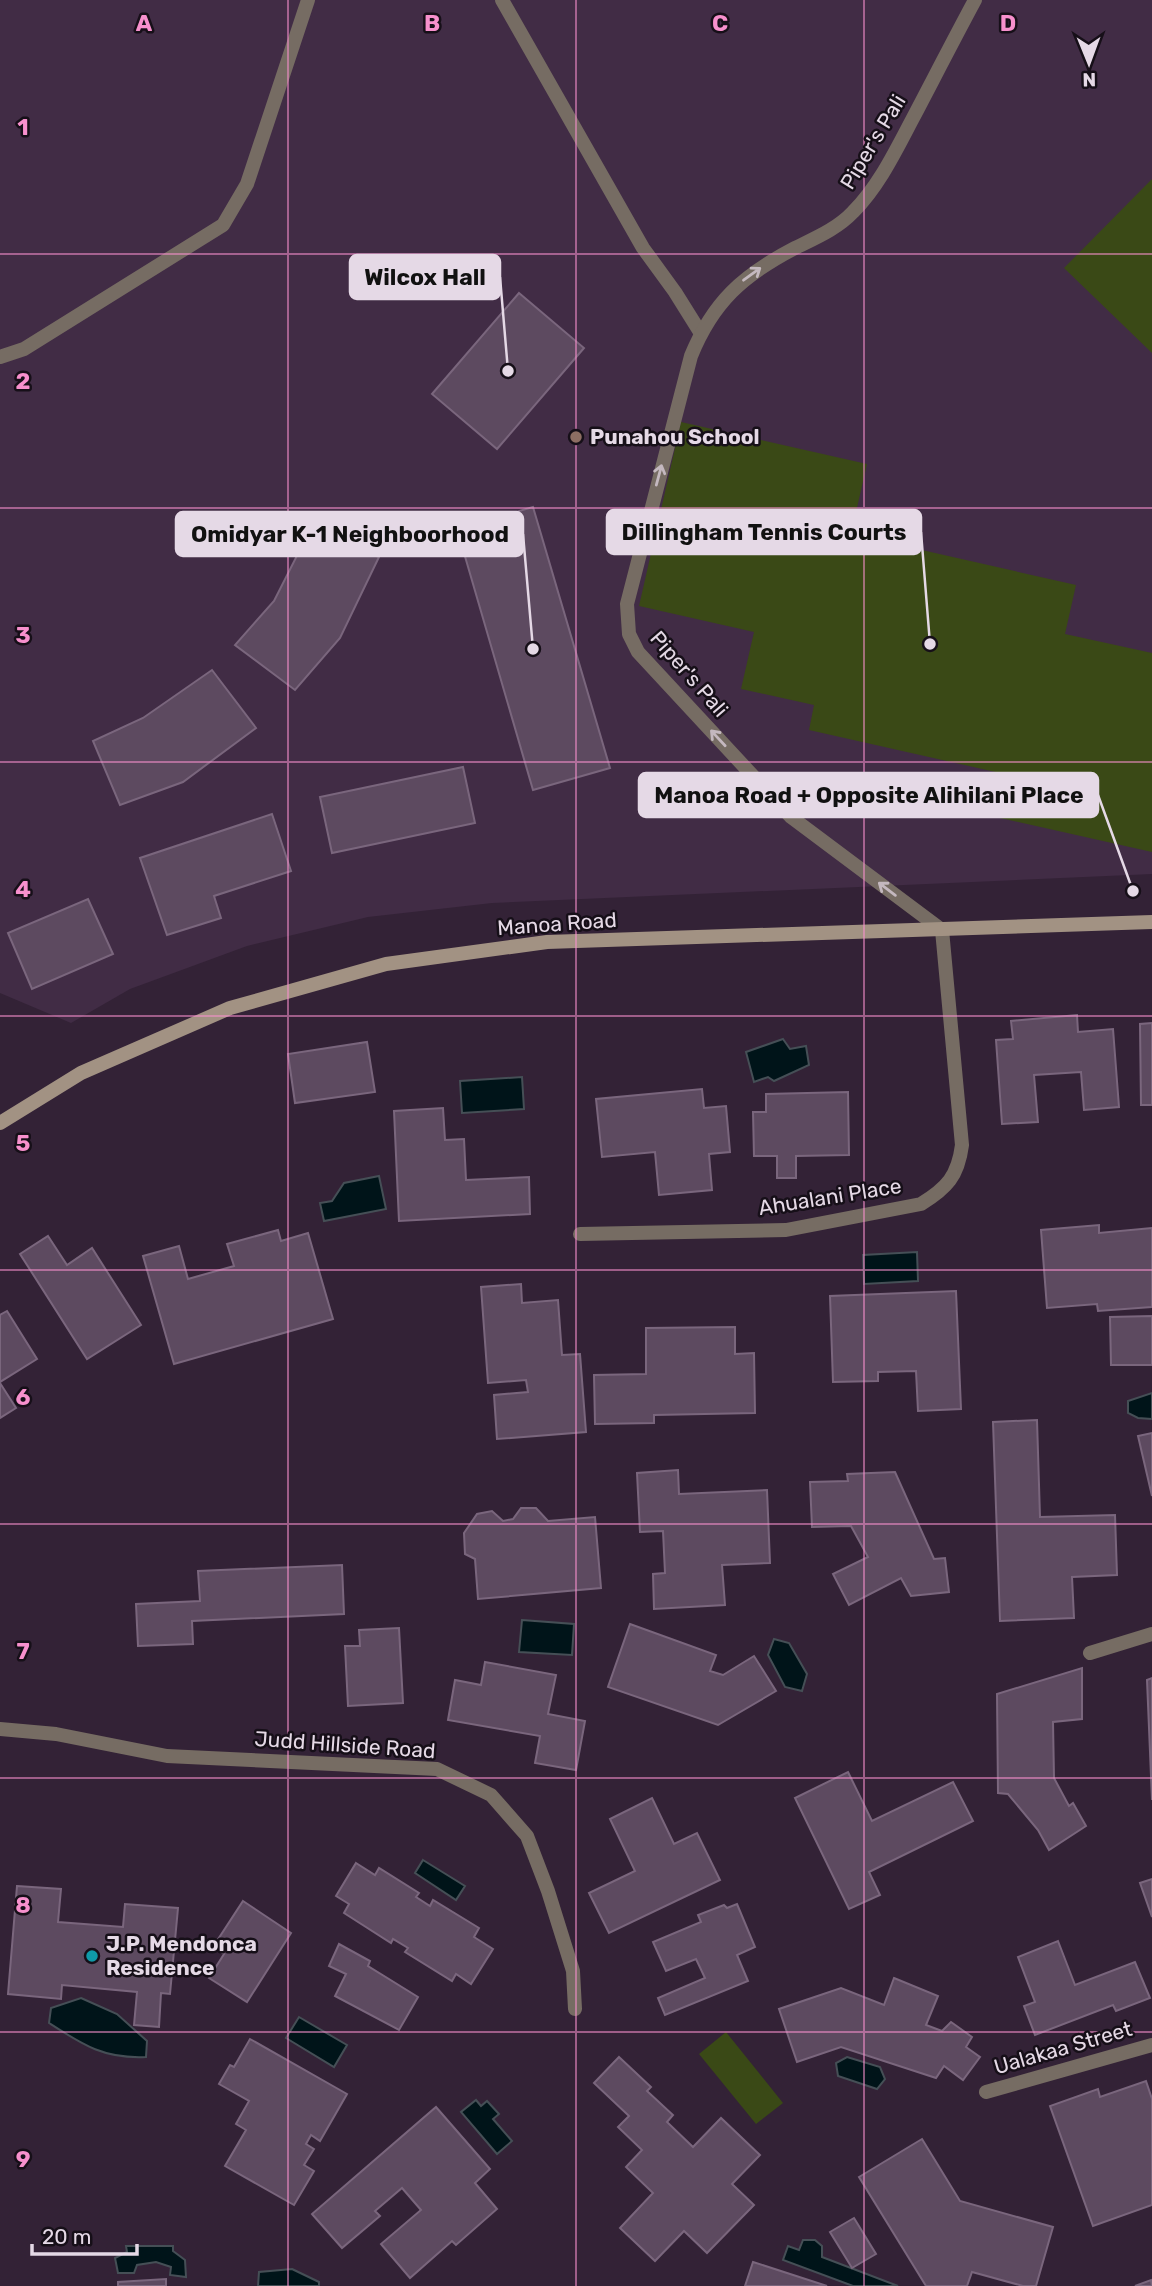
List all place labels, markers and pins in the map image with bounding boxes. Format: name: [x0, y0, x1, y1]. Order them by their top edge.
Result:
callout: Wilcox Hall: [350, 255, 500, 299]
place label: Punahou School: [590, 424, 760, 449]
marker: Punahou School: [568, 429, 584, 445]
callout: Dillingham Tennis Courts: [607, 510, 921, 554]
callout: Omidyar K-1 Neighboorhood: [176, 512, 523, 556]
callout: Manoa Road + Opposite Alihilani Place: [639, 773, 1098, 817]
place label: J.P. Mendonca Residence: [106, 1931, 257, 1980]
marker: J.P. Mendonca Residence: [84, 1948, 100, 1964]

